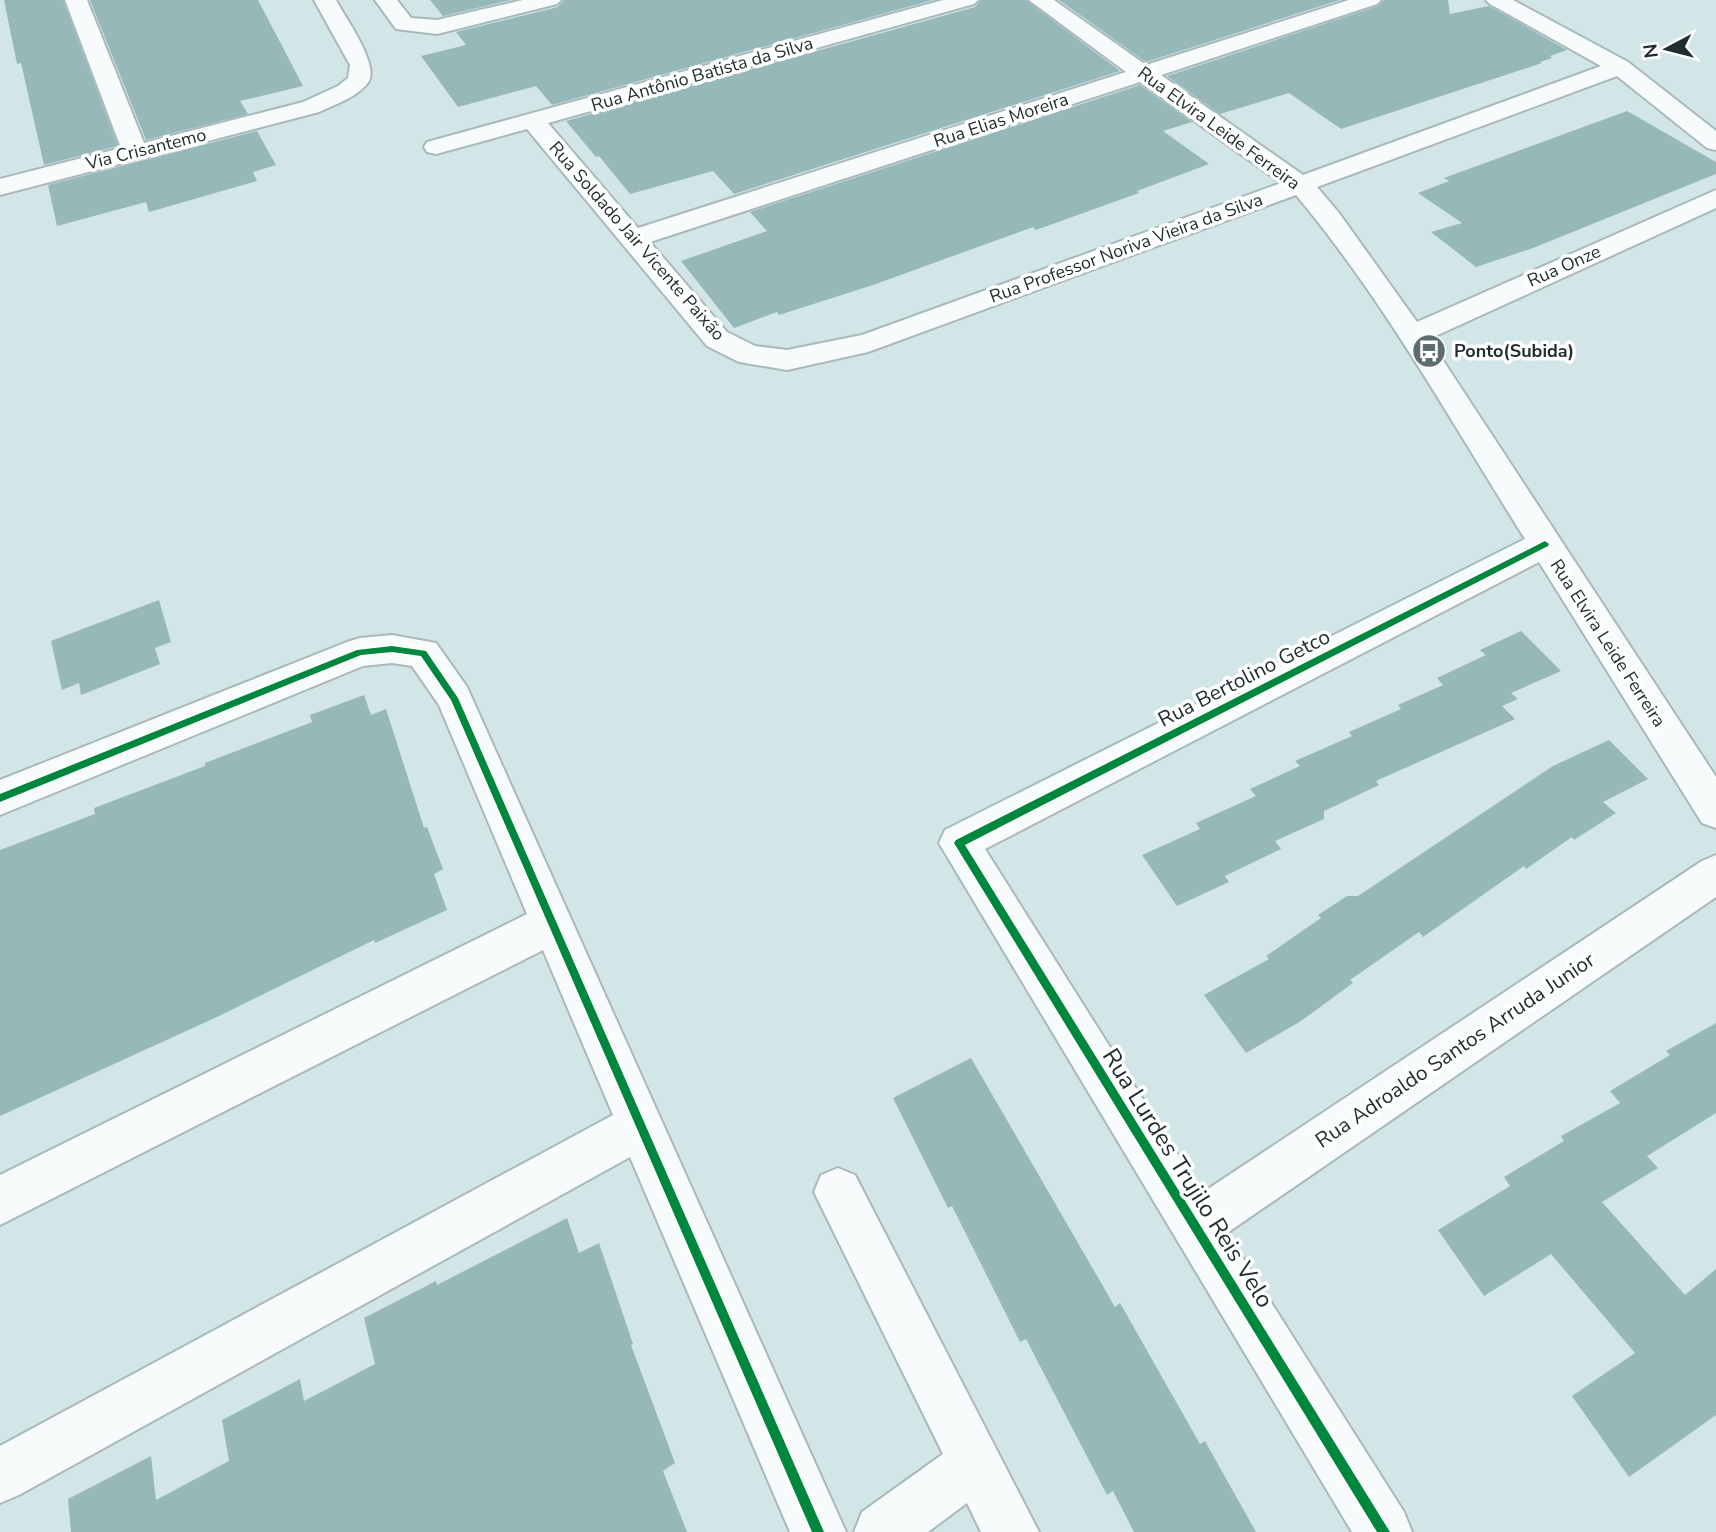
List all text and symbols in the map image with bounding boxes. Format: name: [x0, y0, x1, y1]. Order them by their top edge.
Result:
north arrow: [1632, 14, 1702, 84]
street label: Rua Antônio Batista da Silva: [588, 31, 816, 117]
text: N: [1637, 42, 1665, 60]
street label: Rua Elvira Leide Ferreira: [1133, 61, 1305, 195]
street label: Rua Elias Moreira: [930, 87, 1072, 153]
street label: Via Crisantemo: [82, 122, 209, 176]
street label: Rua Soldado Jair Vicente Paixão: [544, 136, 730, 346]
street label: Rua Professor Noriva Vieira da Silva: [986, 187, 1266, 309]
street label: Rua Onze: [1523, 239, 1605, 293]
bus stop icon: Ponto(Subida): [1410, 332, 1448, 370]
place label: Ponto(Subida): [1454, 339, 1574, 363]
street label: Rua Elvira Leide Ferreira: [1545, 554, 1671, 732]
street label: Rua Bertolino Getco: [1153, 622, 1335, 734]
street label: Rua Adroaldo Santos Arruda Junior: [1310, 946, 1601, 1154]
street label: Rua Lurdes Trujilo Reis Velo: [1095, 1042, 1281, 1314]

